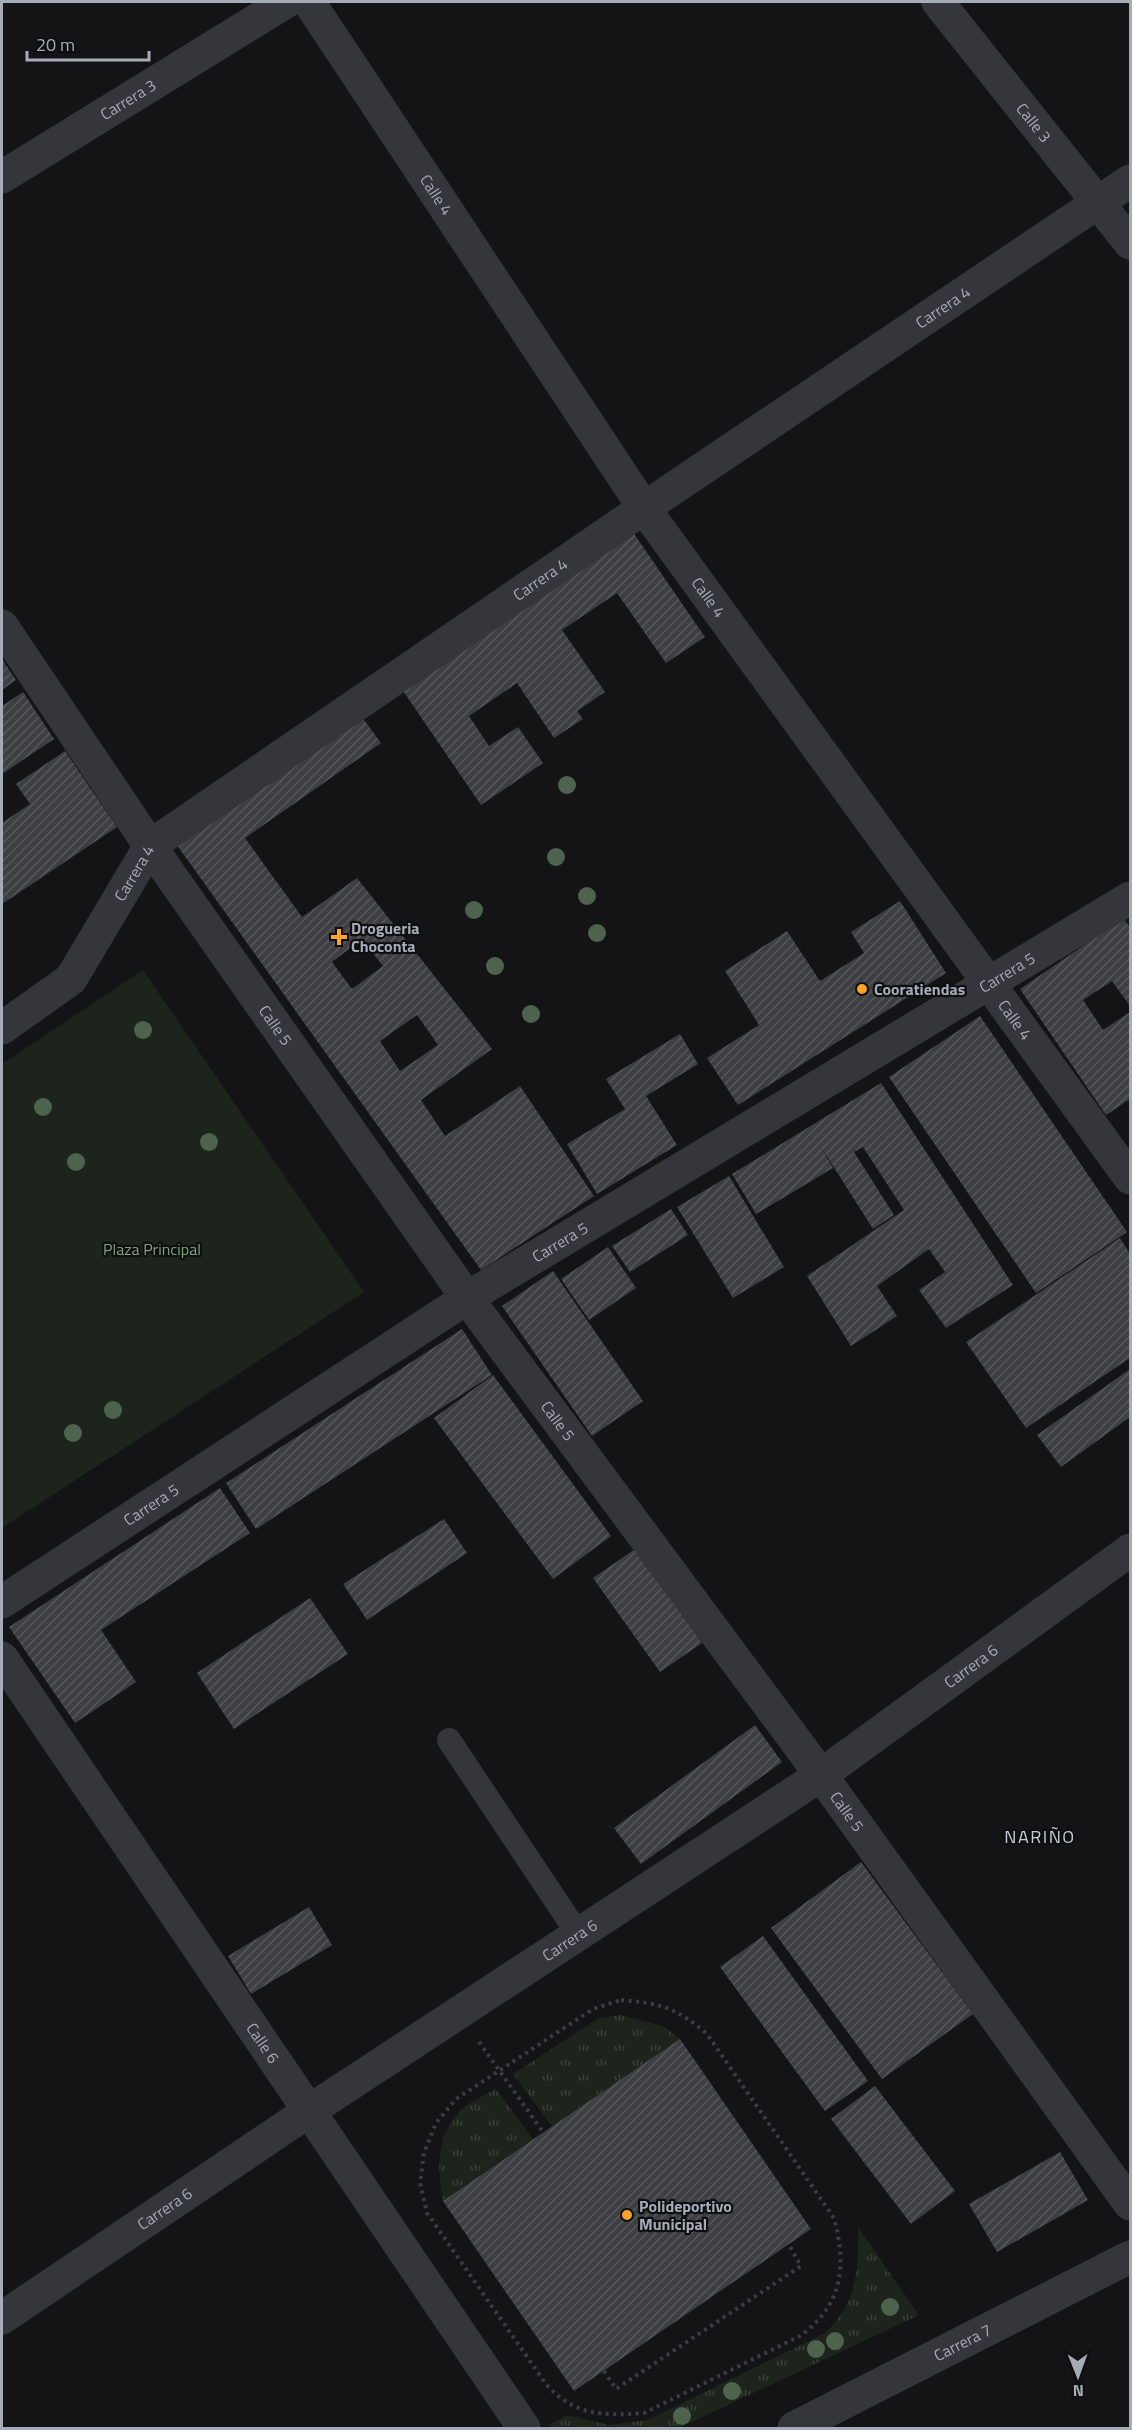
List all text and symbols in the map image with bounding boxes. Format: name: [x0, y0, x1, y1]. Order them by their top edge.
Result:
scale bar: [27, 24, 148, 62]
text: 20 m: [36, 31, 75, 58]
street label: Carrera 3: [95, 73, 161, 126]
street label: Calle 3: [1011, 97, 1057, 147]
street label: Calle 4: [414, 169, 459, 220]
street label: Carrera 4: [910, 280, 975, 334]
street label: Carrera 4: [508, 552, 572, 606]
street label: Calle 4: [686, 572, 732, 622]
street label: Carrera 4: [108, 840, 160, 906]
place label: Drogueria Choconta: [351, 916, 419, 958]
marker: Drogueria Choconta: [332, 930, 346, 944]
street label: Carrera 5: [974, 946, 1040, 999]
place label: Cooratiendas: [874, 977, 965, 1001]
marker: Cooratiendas: [855, 982, 869, 996]
street label: Calle 4: [992, 995, 1038, 1045]
street label: Calle 5: [253, 1000, 298, 1050]
street label: Carrera 5: [527, 1216, 593, 1268]
park label: Plaza Principal: [103, 1237, 201, 1261]
street label: Calle 5: [535, 1396, 581, 1446]
street label: Carrera 5: [119, 1478, 183, 1532]
street label: Carrera 6: [939, 1638, 1003, 1694]
street label: Calle 5: [824, 1786, 870, 1837]
district label: NARIÑO: [1004, 1823, 1076, 1850]
street label: Carrera 6: [537, 1913, 602, 1967]
street label: Calle 6: [240, 2018, 285, 2068]
street label: Carrera 6: [132, 2181, 197, 2236]
place label: Polideportivo Municipal: [639, 2194, 732, 2236]
marker: Polideportivo Municipal: [620, 2208, 634, 2222]
street label: Carrera 7: [929, 2318, 995, 2367]
north arrow: [1048, 2346, 1108, 2406]
text: N: [1073, 2379, 1084, 2403]

